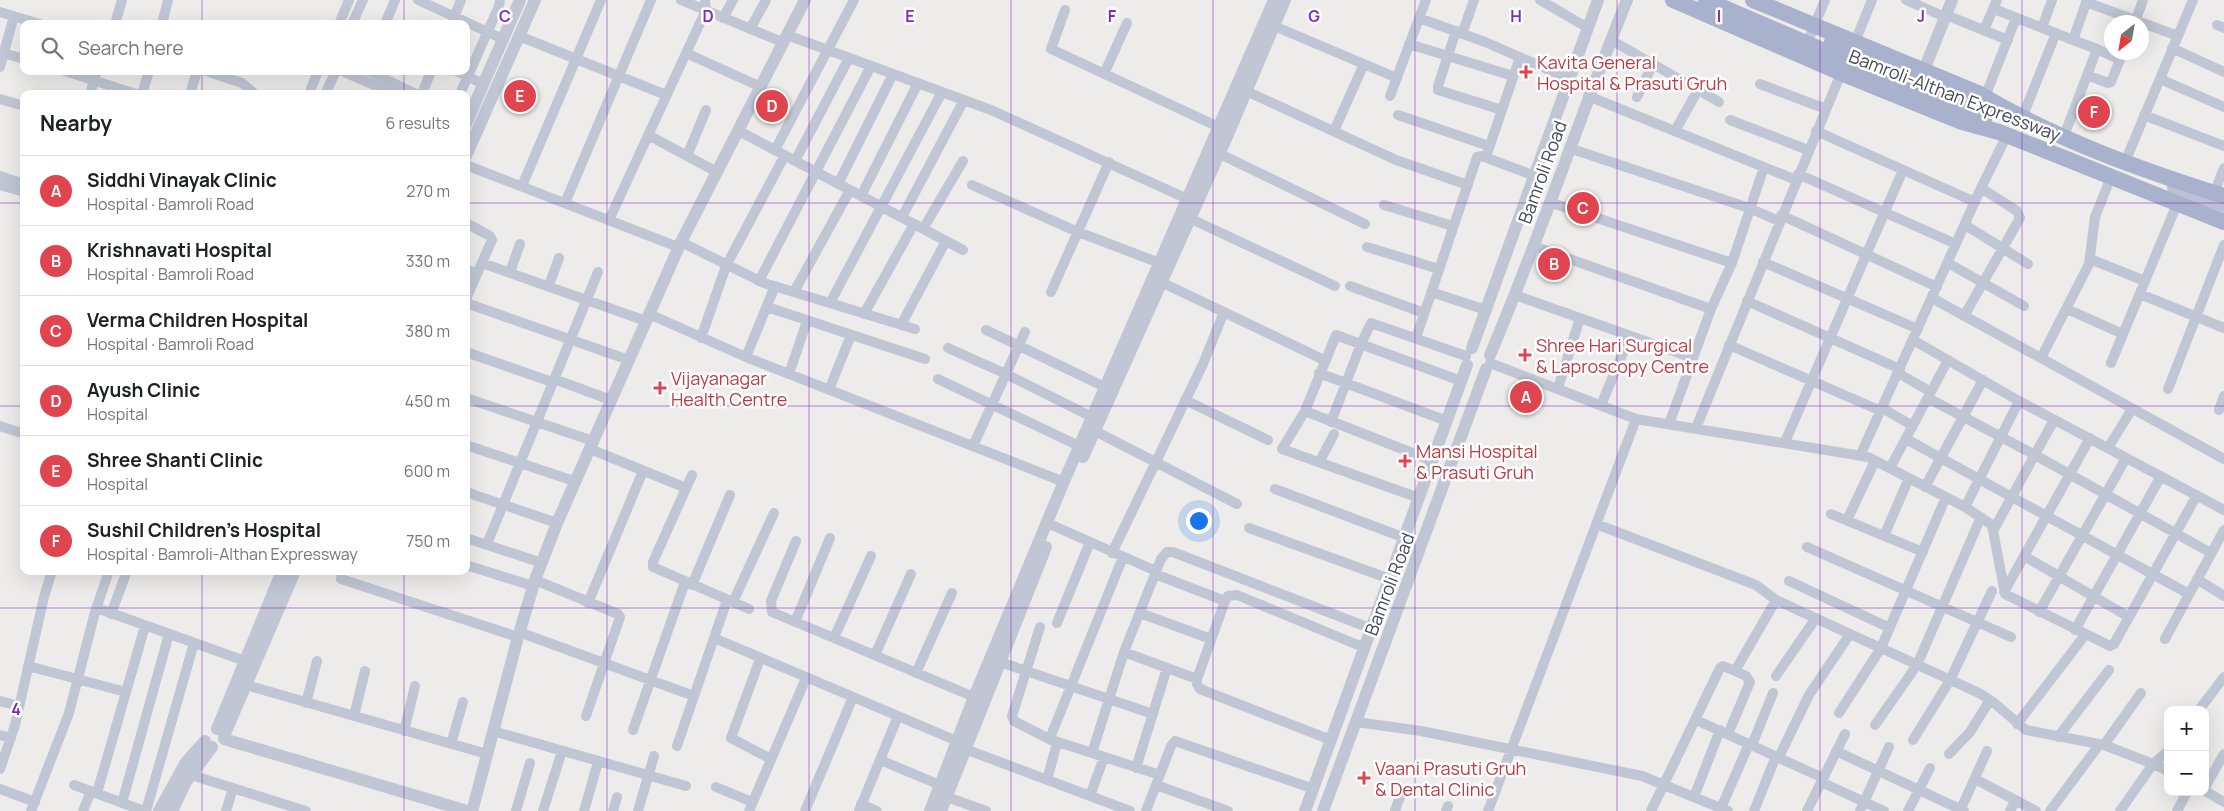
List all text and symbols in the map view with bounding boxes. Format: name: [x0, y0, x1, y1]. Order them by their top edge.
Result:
text: C: [499, 5, 511, 27]
text: D: [702, 5, 714, 27]
text: E: [905, 5, 915, 27]
text: F: [1108, 5, 1117, 27]
text: G: [1308, 5, 1320, 27]
text: H: [1510, 5, 1522, 27]
text: I: [1717, 5, 1721, 27]
text: J: [1917, 5, 1925, 27]
north arrow: [2104, 15, 2149, 60]
search box: [20, 20, 470, 75]
icon: search: [38, 34, 66, 62]
text: Search here: [78, 35, 184, 61]
street label: Bamroli-Althan Expressway: [1846, 44, 2065, 147]
place label: Kavita General Hospital & Prasuti Gruh: [1537, 50, 1727, 95]
marker: Kavita General Hospital & Prasuti Gruh: [1519, 65, 1533, 79]
pin: E: [504, 77, 536, 115]
pin: D: [756, 87, 788, 125]
pin: F: [2078, 93, 2110, 131]
text: Nearby: [40, 109, 112, 137]
text: 6 results: [385, 112, 450, 134]
street label: Bamroli Road: [1512, 117, 1572, 227]
text: Siddhi Vinayak Clinic: [87, 167, 277, 193]
text: A: [51, 180, 61, 202]
text: 270 m: [406, 180, 450, 202]
pin: C: [1567, 189, 1599, 227]
text: Hospital · Bamroli Road: [87, 193, 254, 215]
text: Krishnavati Hospital: [87, 237, 272, 263]
pin: B: [1538, 245, 1570, 283]
text: B: [51, 250, 61, 272]
text: 330 m: [406, 250, 450, 272]
text: Hospital · Bamroli Road: [87, 263, 254, 285]
text: Verma Children Hospital: [87, 307, 308, 333]
text: C: [50, 320, 62, 342]
text: 380 m: [405, 320, 450, 342]
text: Hospital · Bamroli Road: [87, 333, 254, 355]
place label: Shree Hari Surgical & Laproscopy Centre: [1536, 333, 1709, 378]
marker: Shree Hari Surgical & Laproscopy Centre: [1518, 348, 1532, 362]
place label: Vijayanagar Health Centre: [671, 366, 787, 411]
text: Ayush Clinic: [87, 377, 200, 403]
pin: A: [1510, 378, 1542, 416]
marker: Vijayanagar Health Centre: [653, 381, 667, 395]
text: D: [50, 390, 62, 412]
text: 450 m: [405, 390, 450, 412]
text: Hospital: [87, 403, 148, 425]
place label: Mansi Hospital & Prasuti Gruh: [1416, 439, 1538, 484]
text: Shree Shanti Clinic: [87, 447, 263, 473]
marker: Mansi Hospital & Prasuti Gruh: [1398, 454, 1412, 468]
text: E: [51, 460, 61, 482]
text: 600 m: [404, 460, 450, 482]
text: Hospital: [87, 473, 148, 495]
your location: [1186, 508, 1212, 534]
text: Sushil Children's Hospital: [87, 517, 321, 543]
street label: Bamroli Road: [1358, 529, 1420, 639]
text: F: [52, 530, 60, 552]
text: 750 m: [406, 530, 450, 552]
text: Hospital · Bamroli-Althan Expressway: [87, 543, 358, 565]
text: 4: [11, 698, 21, 720]
map controls: [2164, 706, 2209, 796]
button: +: [2164, 706, 2209, 751]
button: −: [2164, 751, 2209, 796]
place label: Vaani Prasuti Gruh & Dental Clinic: [1375, 756, 1526, 801]
marker: Vaani Prasuti Gruh & Dental Clinic: [1357, 771, 1371, 785]

